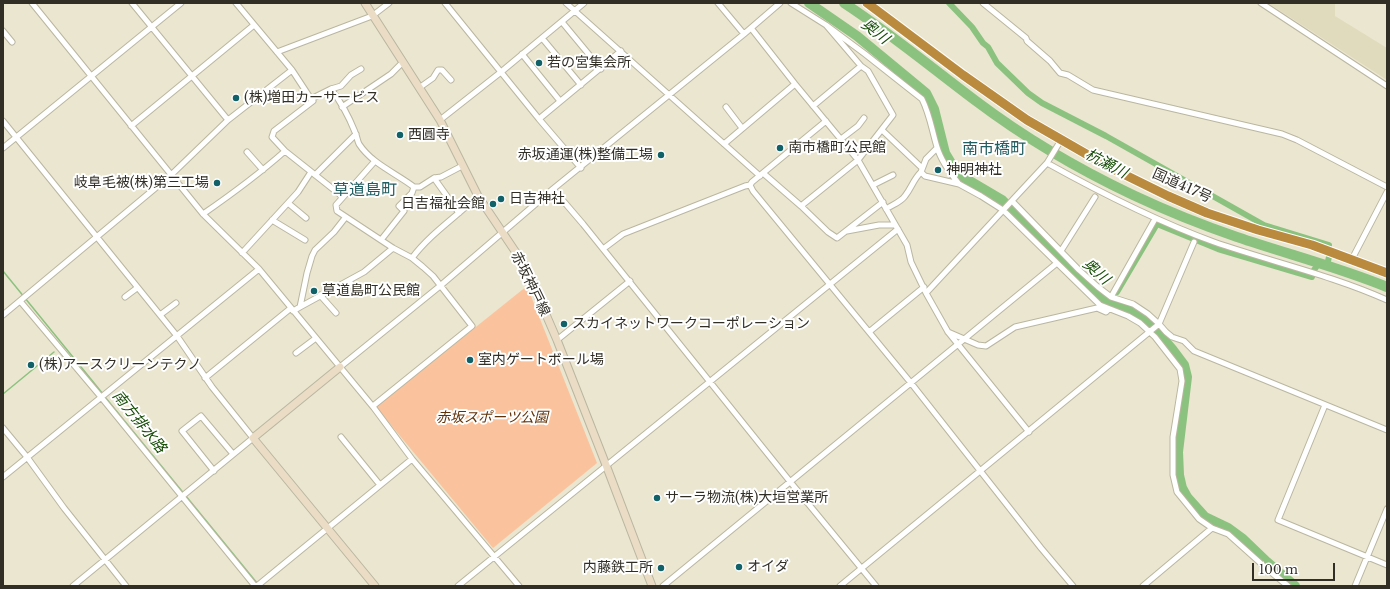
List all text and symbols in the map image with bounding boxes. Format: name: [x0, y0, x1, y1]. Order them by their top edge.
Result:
water label: 奥川: [858, 16, 892, 48]
place label: 若の宮集会所: [547, 55, 631, 71]
marker: 若の宮集会所: [534, 58, 544, 68]
place label: (株)増田カーサービス: [244, 90, 379, 106]
marker: (株)増田カーサービス: [231, 93, 241, 103]
place label: 西圓寺: [408, 127, 450, 143]
marker: 西圓寺: [395, 130, 405, 140]
district label: 南市橋町: [962, 139, 1026, 159]
place label: 南市橋町公民館: [788, 140, 886, 156]
marker: 南市橋町公民館: [775, 143, 785, 153]
water label: 杭瀬川: [1082, 145, 1130, 183]
place label: 赤坂通運(株)整備工場: [518, 147, 653, 163]
marker: 赤坂通運(株)整備工場: [656, 150, 666, 160]
place label: 神明神社: [946, 162, 1002, 178]
marker: 神明神社: [933, 165, 943, 175]
street label: 国道417号: [1150, 165, 1214, 207]
place label: 岐阜毛被(株)第三工場: [74, 175, 209, 191]
marker: 岐阜毛被(株)第三工場: [212, 178, 222, 188]
district label: 草道島町: [333, 180, 397, 200]
place label: 日吉神社: [509, 191, 565, 207]
marker: 日吉神社: [496, 194, 506, 204]
place label: 日吉福祉会館: [401, 196, 485, 212]
marker: 日吉福祉会館: [488, 199, 498, 209]
street label: 赤坂神戸線: [507, 249, 553, 319]
water label: 奥川: [1079, 255, 1113, 289]
place label: 草道島町公民館: [322, 283, 420, 299]
marker: 草道島町公民館: [309, 286, 319, 296]
place label: スカイネットワークコーポレーション: [572, 316, 810, 332]
marker: スカイネットワークコーポレーション: [559, 319, 569, 329]
place label: 室内ゲートボール場: [478, 352, 604, 368]
marker: 室内ゲートボール場: [465, 355, 475, 365]
place label: (株)アースクリーンテクノ: [39, 357, 201, 373]
marker: (株)アースクリーンテクノ: [26, 360, 36, 370]
water label: 南方排水路: [108, 387, 170, 457]
park label: 赤坂スポーツ公園: [436, 410, 548, 426]
place label: サーラ物流(株)大垣営業所: [665, 490, 828, 506]
marker: サーラ物流(株)大垣営業所: [652, 493, 662, 503]
scale bar: [1254, 555, 1337, 581]
place label: オイダ: [747, 559, 789, 575]
place label: 内藤鉄工所: [583, 560, 653, 576]
marker: オイダ: [734, 562, 744, 572]
text: 100 m: [1259, 562, 1298, 577]
marker: 内藤鉄工所: [656, 563, 666, 573]

